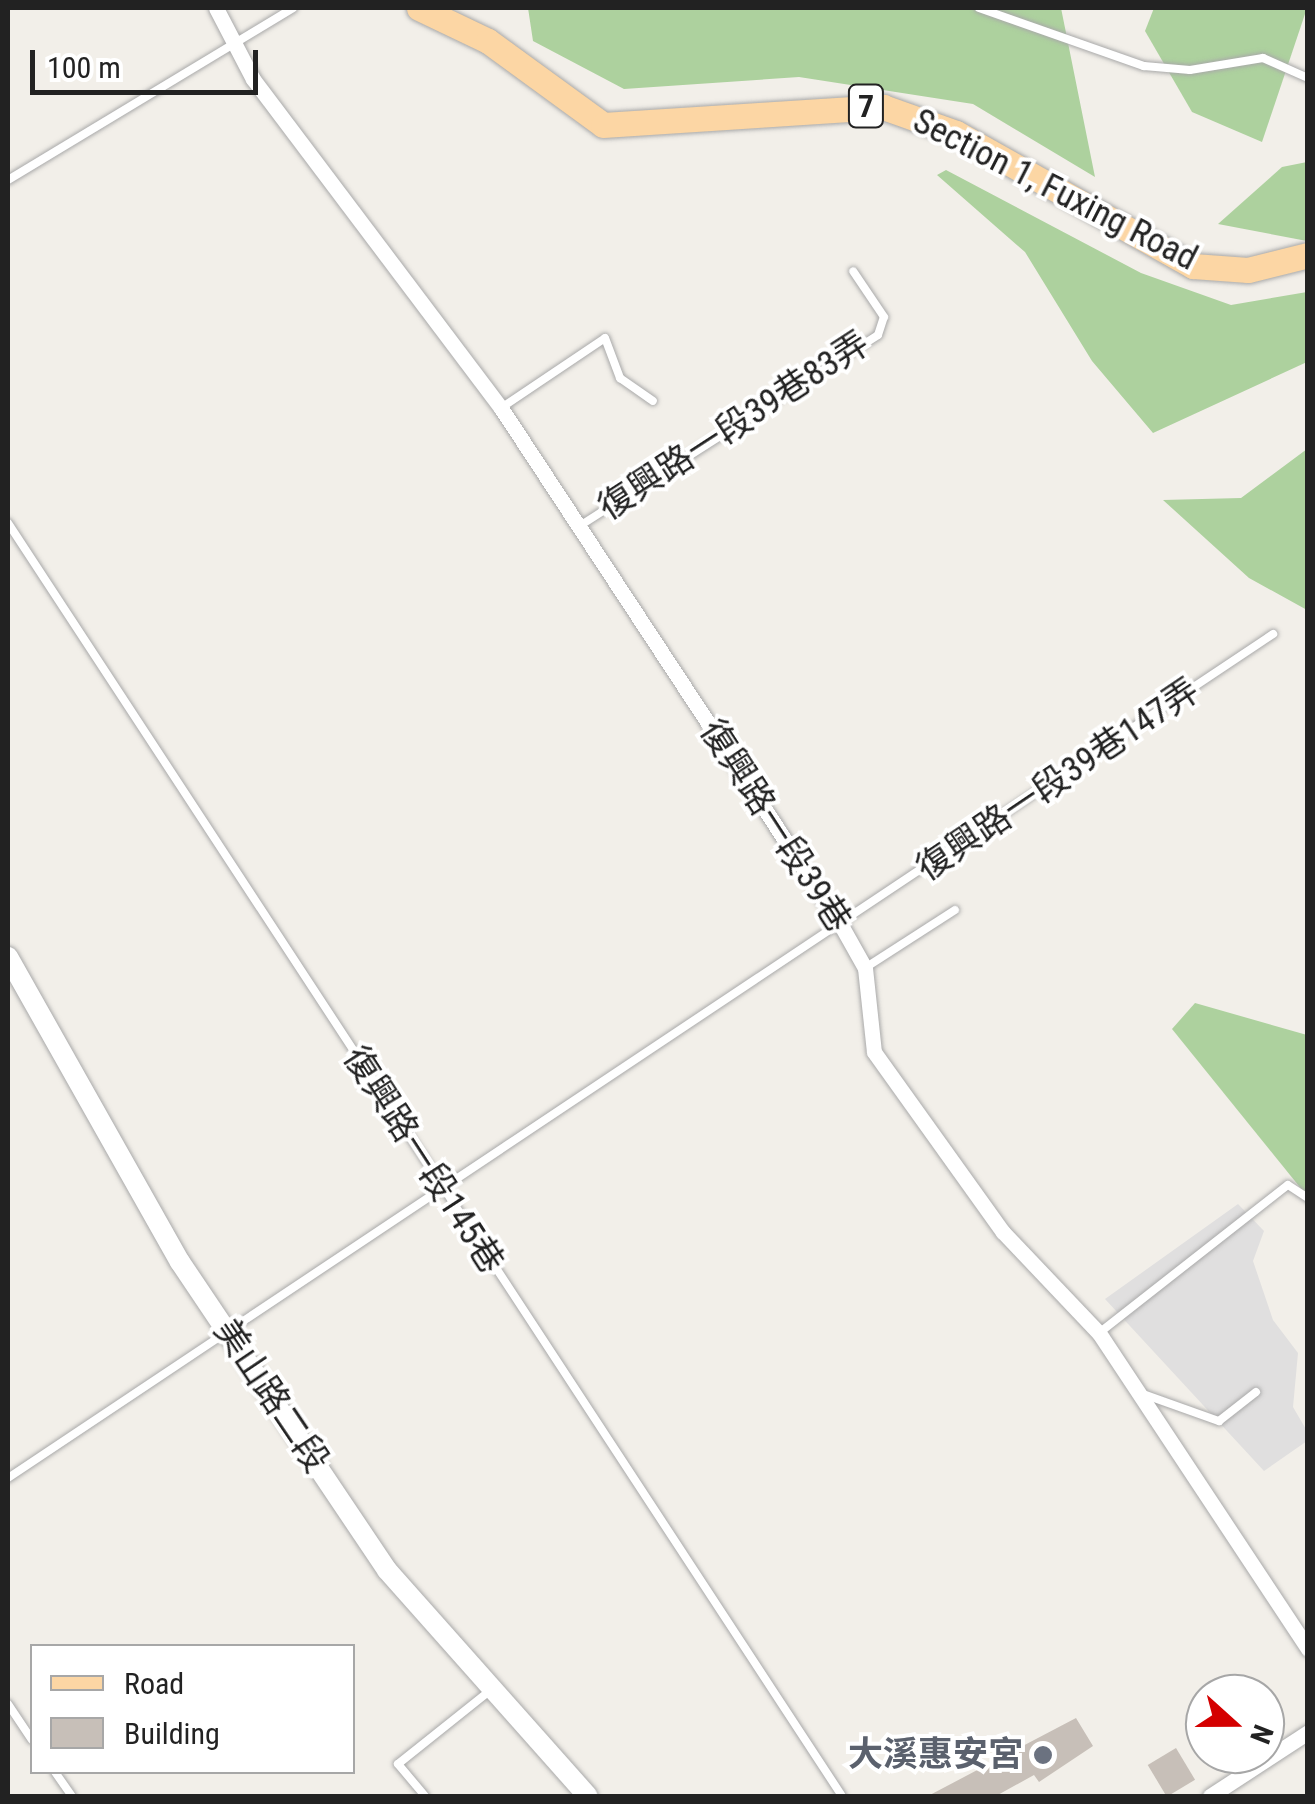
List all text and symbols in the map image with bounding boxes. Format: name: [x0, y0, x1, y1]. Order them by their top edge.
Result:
scale bar: [35, 30, 262, 92]
text: 100 m: [47, 50, 121, 85]
road number: 7: [846, 79, 886, 133]
street label: Section 1, Fuxing Road: [906, 100, 1204, 280]
street label: 復興路一段39巷83弄: [591, 323, 877, 529]
street label: 復興路一段39巷147弄: [909, 670, 1207, 890]
street label: 復興路一段39巷: [691, 712, 859, 940]
street label: 復興路一段145巷: [334, 1039, 512, 1281]
street label: 美山路二段: [205, 1312, 337, 1480]
legend: [30, 1644, 355, 1774]
text: Road: [124, 1666, 184, 1701]
north arrow: [1185, 1674, 1285, 1774]
text: Building: [124, 1716, 220, 1751]
text: N: [1243, 1720, 1280, 1748]
place label: 大溪惠安宮: [848, 1734, 1023, 1776]
marker: 大溪惠安宮: [1032, 1744, 1054, 1766]

